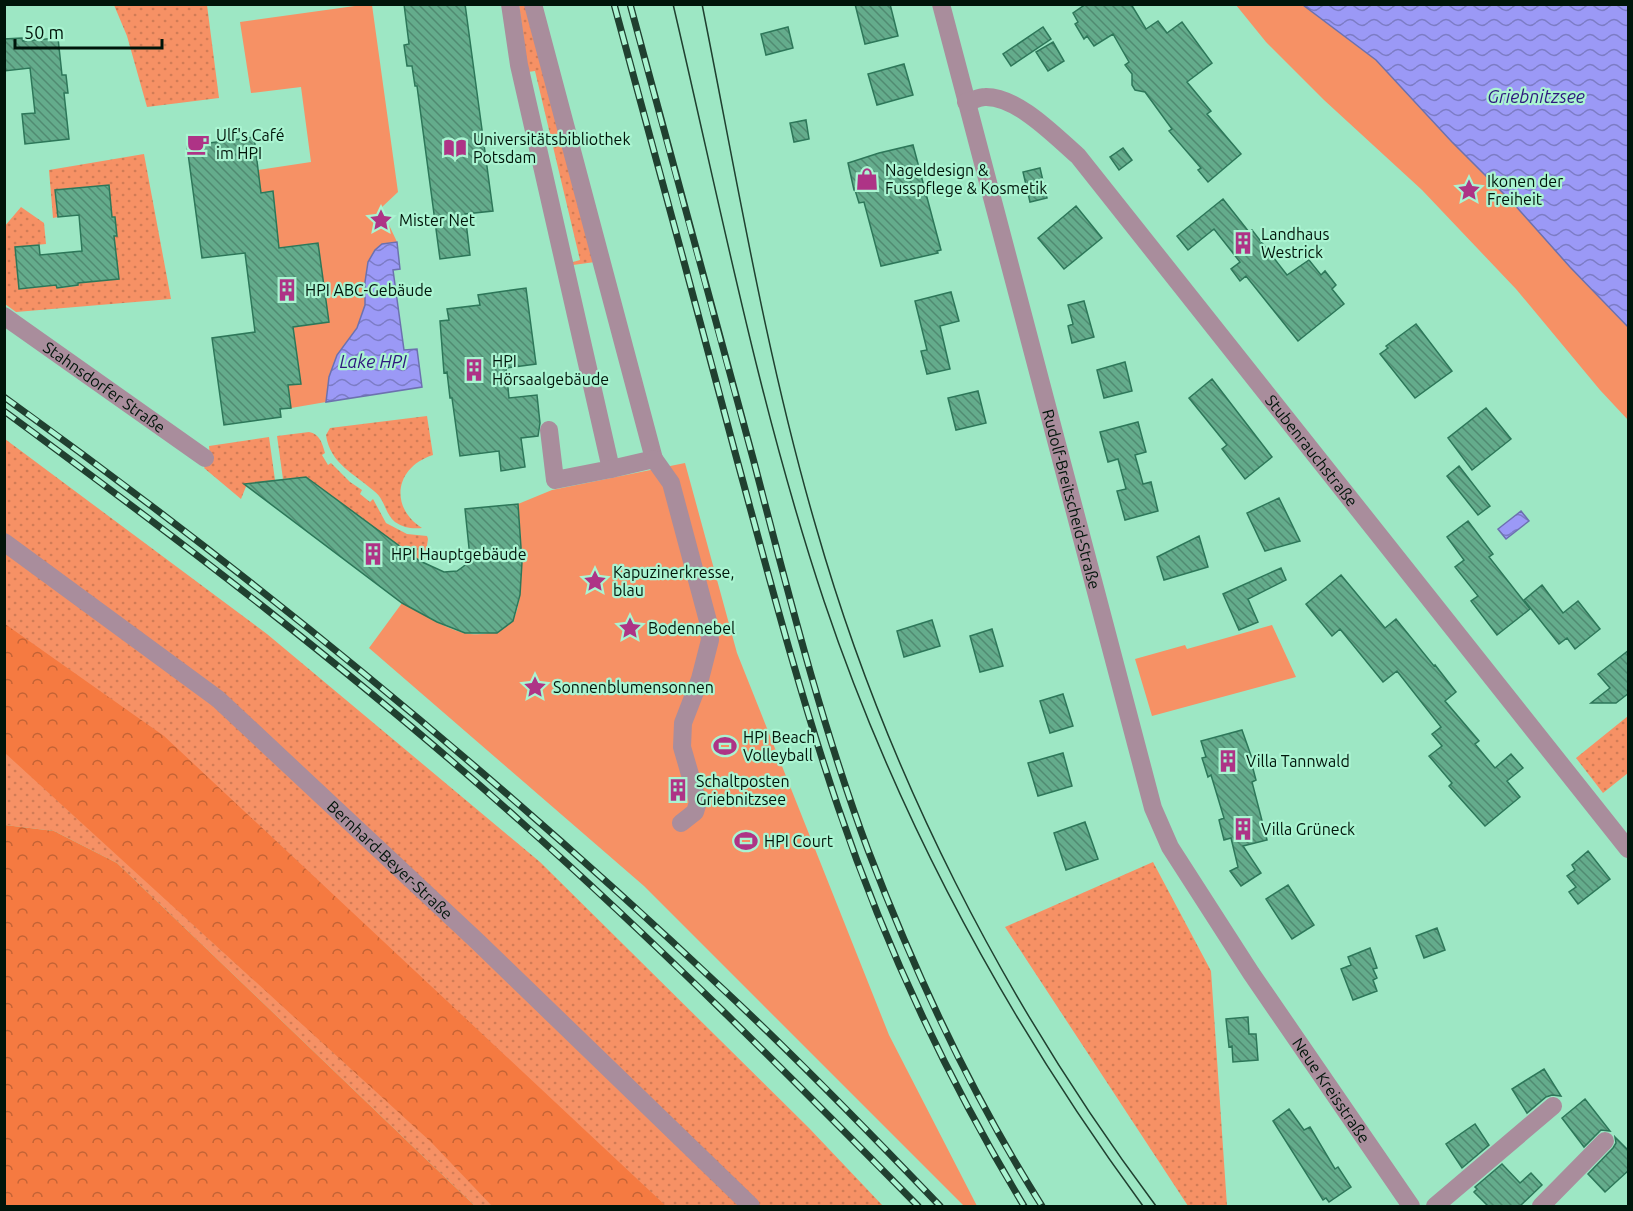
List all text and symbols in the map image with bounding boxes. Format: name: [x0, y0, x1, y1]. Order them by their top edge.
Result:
scale bar: [15, 12, 162, 50]
text: 50 m: [24, 22, 64, 42]
water label: Griebnitzsee: [1487, 86, 1585, 106]
place label: Ulf's Café im HPI: [216, 126, 285, 162]
place label: Universitätsbibliothek Potsdam: [473, 130, 631, 166]
cafe icon: Ulf's Café im HPI: [185, 131, 211, 157]
library icon: Universitätsbibliothek Potsdam: [442, 135, 468, 161]
place label: Nageldesign & Fusspflege & Kosmetik: [885, 161, 1047, 197]
shop icon: Nageldesign & Fusspflege & Kosmetik: [854, 166, 880, 192]
place label: Ikonen der Freiheit: [1487, 172, 1563, 208]
place icon: Ikonen der Freiheit: [1456, 177, 1482, 203]
place icon: Mister Net: [368, 207, 394, 233]
place label: Mister Net: [399, 211, 476, 229]
place label: Landhaus Westrick: [1261, 225, 1329, 261]
building icon: Landhaus Westrick: [1230, 230, 1256, 256]
building icon: HPI ABC-Gebäude: [274, 277, 300, 303]
place label: HPI ABC-Gebäude: [305, 281, 433, 299]
street label: Stahnsdorfer Straße: [40, 338, 169, 436]
water label: Lake HPI: [339, 351, 407, 371]
place label: HPI Hörsaalgebäude: [492, 352, 609, 388]
building icon: HPI Hörsaalgebäude: [461, 357, 487, 383]
street label: Stubenrauchstraße: [1262, 391, 1361, 510]
street label: Rudolf-Breitscheid-Straße: [1039, 407, 1104, 591]
building icon: HPI Hauptgebäude: [360, 541, 386, 567]
place label: HPI Hauptgebäude: [391, 545, 527, 563]
place label: Kapuzinerkresse, blau: [613, 563, 734, 599]
place icon: Kapuzinerkresse, blau: [582, 568, 608, 594]
place icon: Bodennebel: [617, 615, 643, 641]
place label: Bodennebel: [648, 619, 735, 637]
place icon: Sonnenblumensonnen: [522, 674, 548, 700]
place label: Sonnenblumensonnen: [553, 678, 714, 696]
place label: HPI Beach Volleyball: [743, 728, 815, 764]
sports icon: HPI Beach Volleyball: [712, 733, 738, 759]
building icon: Villa Tannwald: [1215, 748, 1241, 774]
place label: Villa Tannwald: [1246, 752, 1350, 770]
place label: Schaltposten Griebnitzsee: [696, 772, 790, 808]
building icon: Schaltposten Griebnitzsee: [665, 777, 691, 803]
street label: Bernhard-Beyer-Straße: [324, 797, 457, 923]
building icon: Villa Grüneck: [1230, 816, 1256, 842]
place label: Villa Grüneck: [1261, 820, 1355, 838]
sports icon: HPI Court: [733, 828, 759, 854]
place label: HPI Court: [764, 832, 834, 850]
street label: Neue Kreisstraße: [1289, 1034, 1374, 1146]

